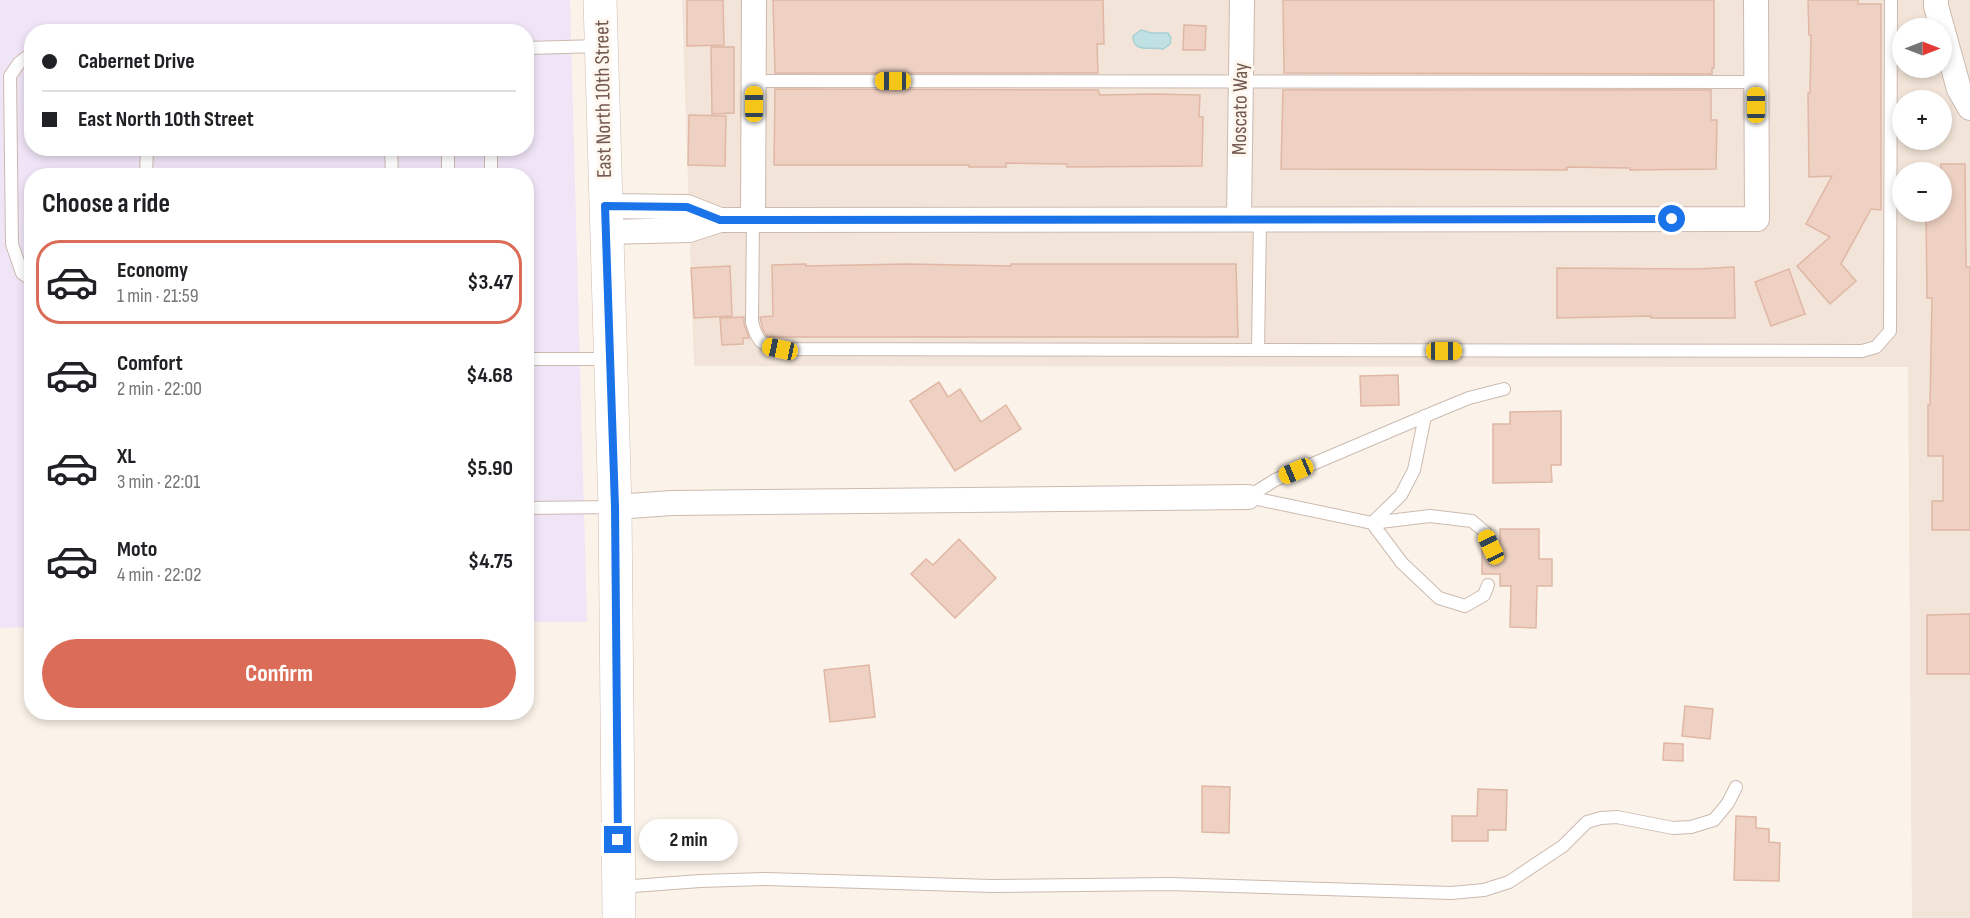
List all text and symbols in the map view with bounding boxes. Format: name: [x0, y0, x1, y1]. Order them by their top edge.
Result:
north arrow: [1892, 18, 1952, 78]
map controls: [1892, 18, 1952, 222]
street label: East North 10th Street: [589, 20, 617, 178]
text: Cabernet Drive: [78, 48, 195, 75]
street label: Moscato Way: [1227, 63, 1253, 155]
car: [875, 72, 911, 90]
car: [745, 86, 763, 122]
car: [1747, 87, 1765, 123]
button: +: [1892, 90, 1952, 150]
text: East North 10th Street: [78, 106, 254, 133]
button: −: [1892, 162, 1952, 222]
text: Choose a ride: [42, 188, 170, 220]
route start: [1658, 205, 1685, 232]
icon: car: [45, 255, 99, 309]
text: Economy: [117, 257, 188, 284]
text: $3.47: [467, 269, 513, 296]
text: 1 min · 21:59: [117, 284, 199, 308]
car: [761, 336, 799, 362]
car: [1426, 342, 1462, 360]
icon: car: [45, 348, 99, 402]
text: Comfort: [117, 350, 183, 377]
text: $4.68: [466, 362, 513, 389]
text: 2 min · 22:00: [117, 377, 202, 401]
icon: car: [45, 441, 99, 495]
text: XL: [117, 443, 136, 470]
text: $5.90: [467, 455, 513, 482]
car: [1276, 456, 1316, 486]
text: 3 min · 22:01: [117, 470, 200, 494]
car: [1475, 527, 1507, 567]
icon: car: [45, 534, 99, 588]
text: Moto: [117, 536, 157, 563]
text: $4.75: [468, 548, 513, 575]
text: 4 min · 22:02: [117, 563, 201, 587]
button: Confirm: [42, 639, 516, 708]
callout: 2 min: [639, 819, 738, 861]
route end: [604, 826, 631, 853]
text: 2 min: [669, 828, 708, 852]

